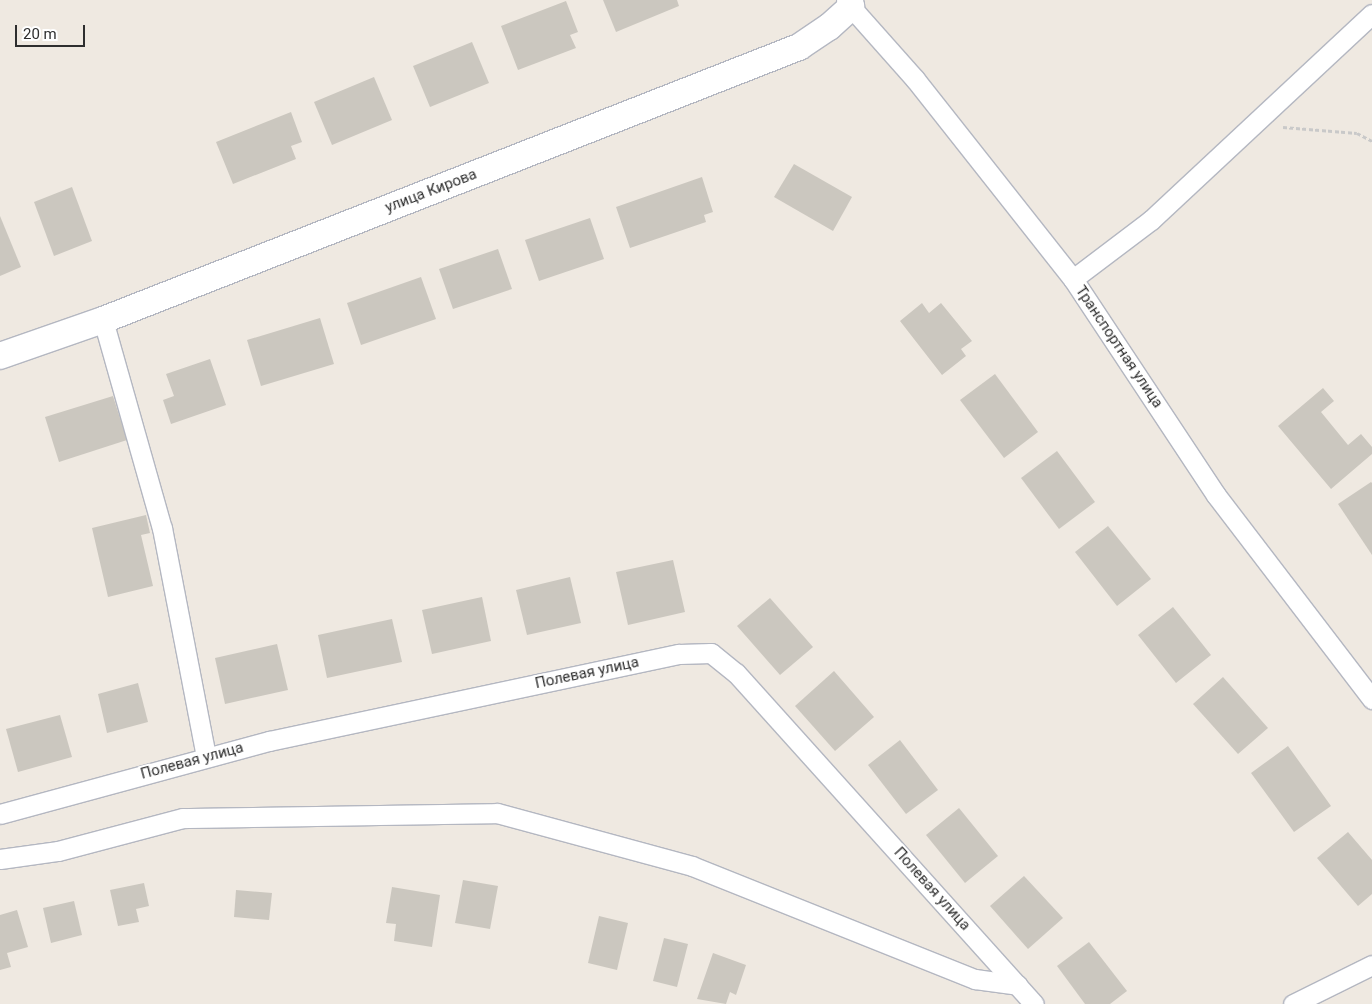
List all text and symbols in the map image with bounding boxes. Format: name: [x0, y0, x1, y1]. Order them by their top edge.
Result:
scale bar: [18, 15, 88, 47]
text: 20 m: [23, 25, 57, 43]
street label: улица Кирова: [383, 165, 479, 217]
street label: Транспортная улица: [1071, 283, 1167, 411]
street label: Полевая улица: [533, 653, 641, 693]
street label: Полевая улица: [139, 739, 245, 783]
street label: Полевая улица: [890, 844, 974, 934]

